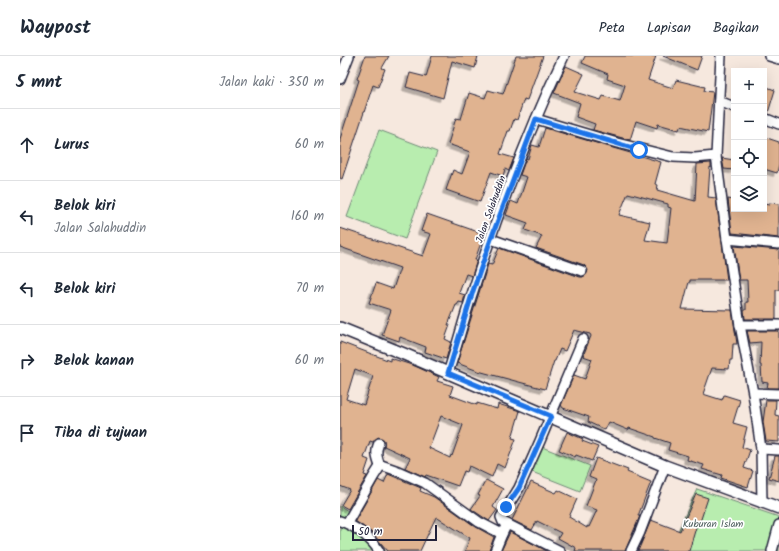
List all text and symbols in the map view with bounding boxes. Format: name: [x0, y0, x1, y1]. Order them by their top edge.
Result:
text: Waypost: [20, 13, 91, 43]
text: Peta: [599, 17, 625, 39]
text: Lapisan: [647, 17, 691, 39]
text: Bagikan: [713, 17, 759, 39]
map controls: [731, 68, 767, 212]
button: +: [731, 68, 767, 104]
text: 5 mnt: [16, 69, 62, 96]
text: Jalan kaki · 350 m: [219, 72, 324, 93]
button: −: [731, 104, 767, 140]
text: Lurus: [54, 133, 89, 157]
icon: ahead: [16, 134, 38, 156]
text: 60 m: [295, 134, 324, 155]
button: locate: [731, 140, 767, 176]
route start: [630, 141, 648, 159]
street label: Jalan Salahuddin: [471, 173, 511, 245]
button: layers: [731, 176, 767, 212]
text: Belok kiri: [54, 194, 115, 218]
icon: left: [16, 206, 38, 228]
text: 160 m: [291, 206, 324, 227]
text: Jalan Salahuddin: [54, 218, 146, 239]
text: Belok kiri: [54, 277, 115, 301]
icon: left: [16, 278, 38, 300]
text: 70 m: [296, 278, 324, 299]
text: Belok kanan: [54, 349, 134, 373]
icon: right: [16, 350, 38, 372]
text: 60 m: [295, 350, 324, 371]
text: Tiba di tujuan: [54, 421, 147, 445]
icon: arrive: [16, 422, 38, 444]
route end: [497, 498, 515, 516]
park label: Kuburan Islam: [683, 516, 743, 532]
scale bar: [352, 523, 437, 542]
text: 50 m: [358, 523, 383, 541]

